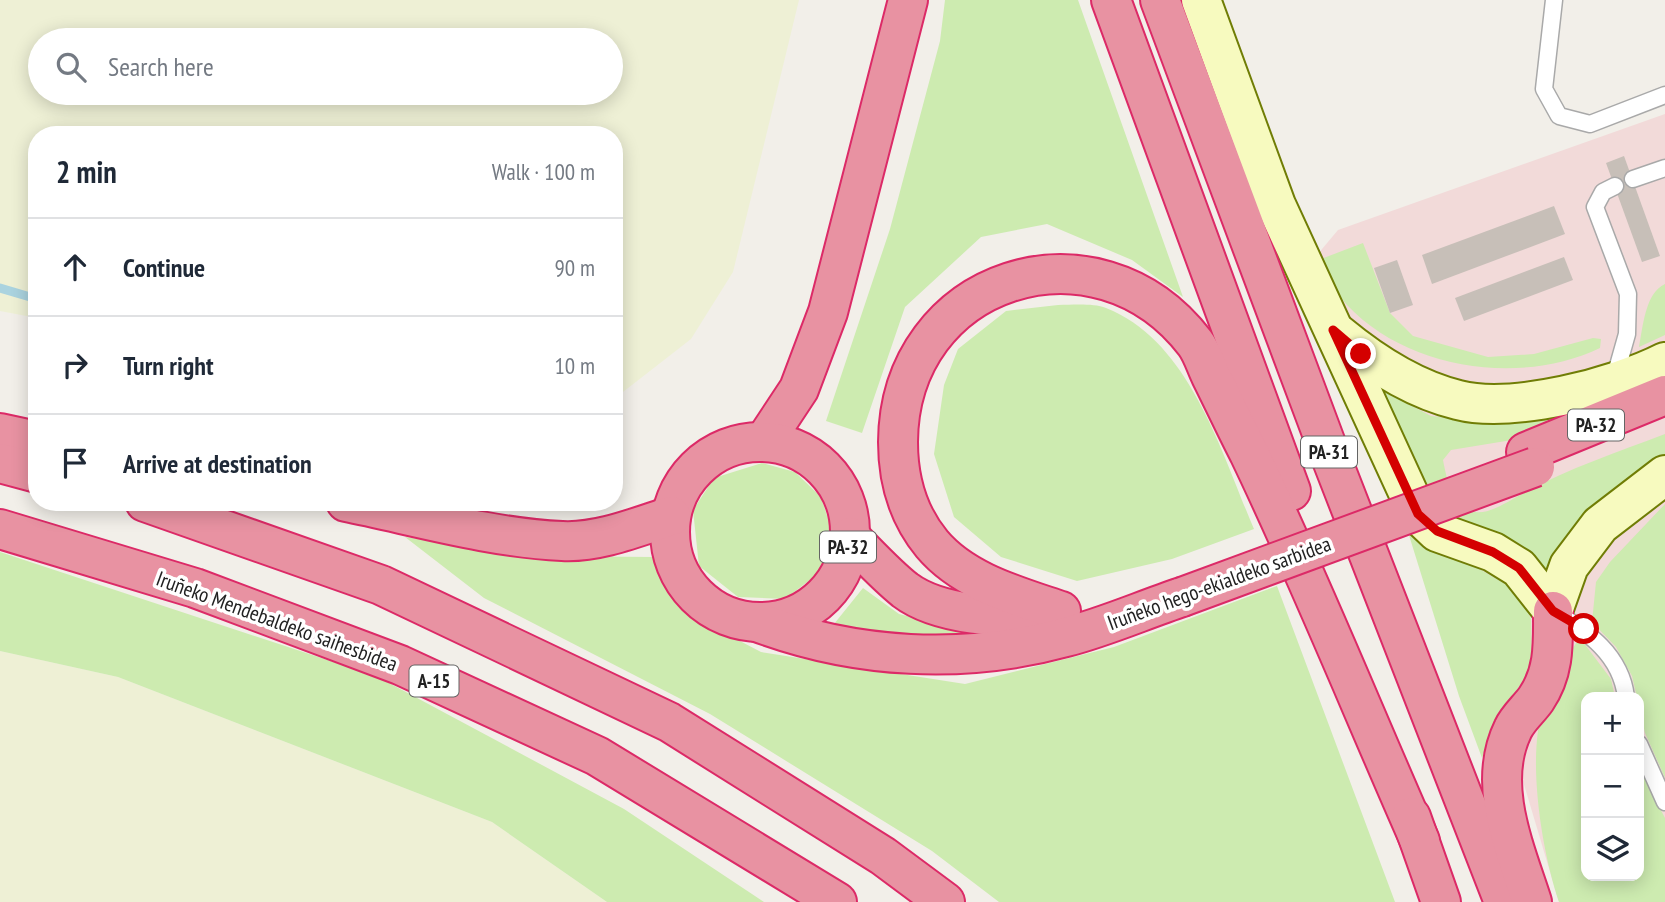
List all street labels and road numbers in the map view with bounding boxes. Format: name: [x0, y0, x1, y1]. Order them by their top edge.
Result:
road number: PA-32: [1568, 410, 1624, 440]
road number: PA-31: [1301, 436, 1357, 467]
street label: Iruñeko hego-ekialdeko sarbidea: [1103, 530, 1335, 636]
road number: PA-32: [820, 532, 876, 562]
street label: Iruñeko Mendebaldeko saihesbidea: [153, 565, 401, 677]
road number: A-15: [410, 666, 458, 696]

